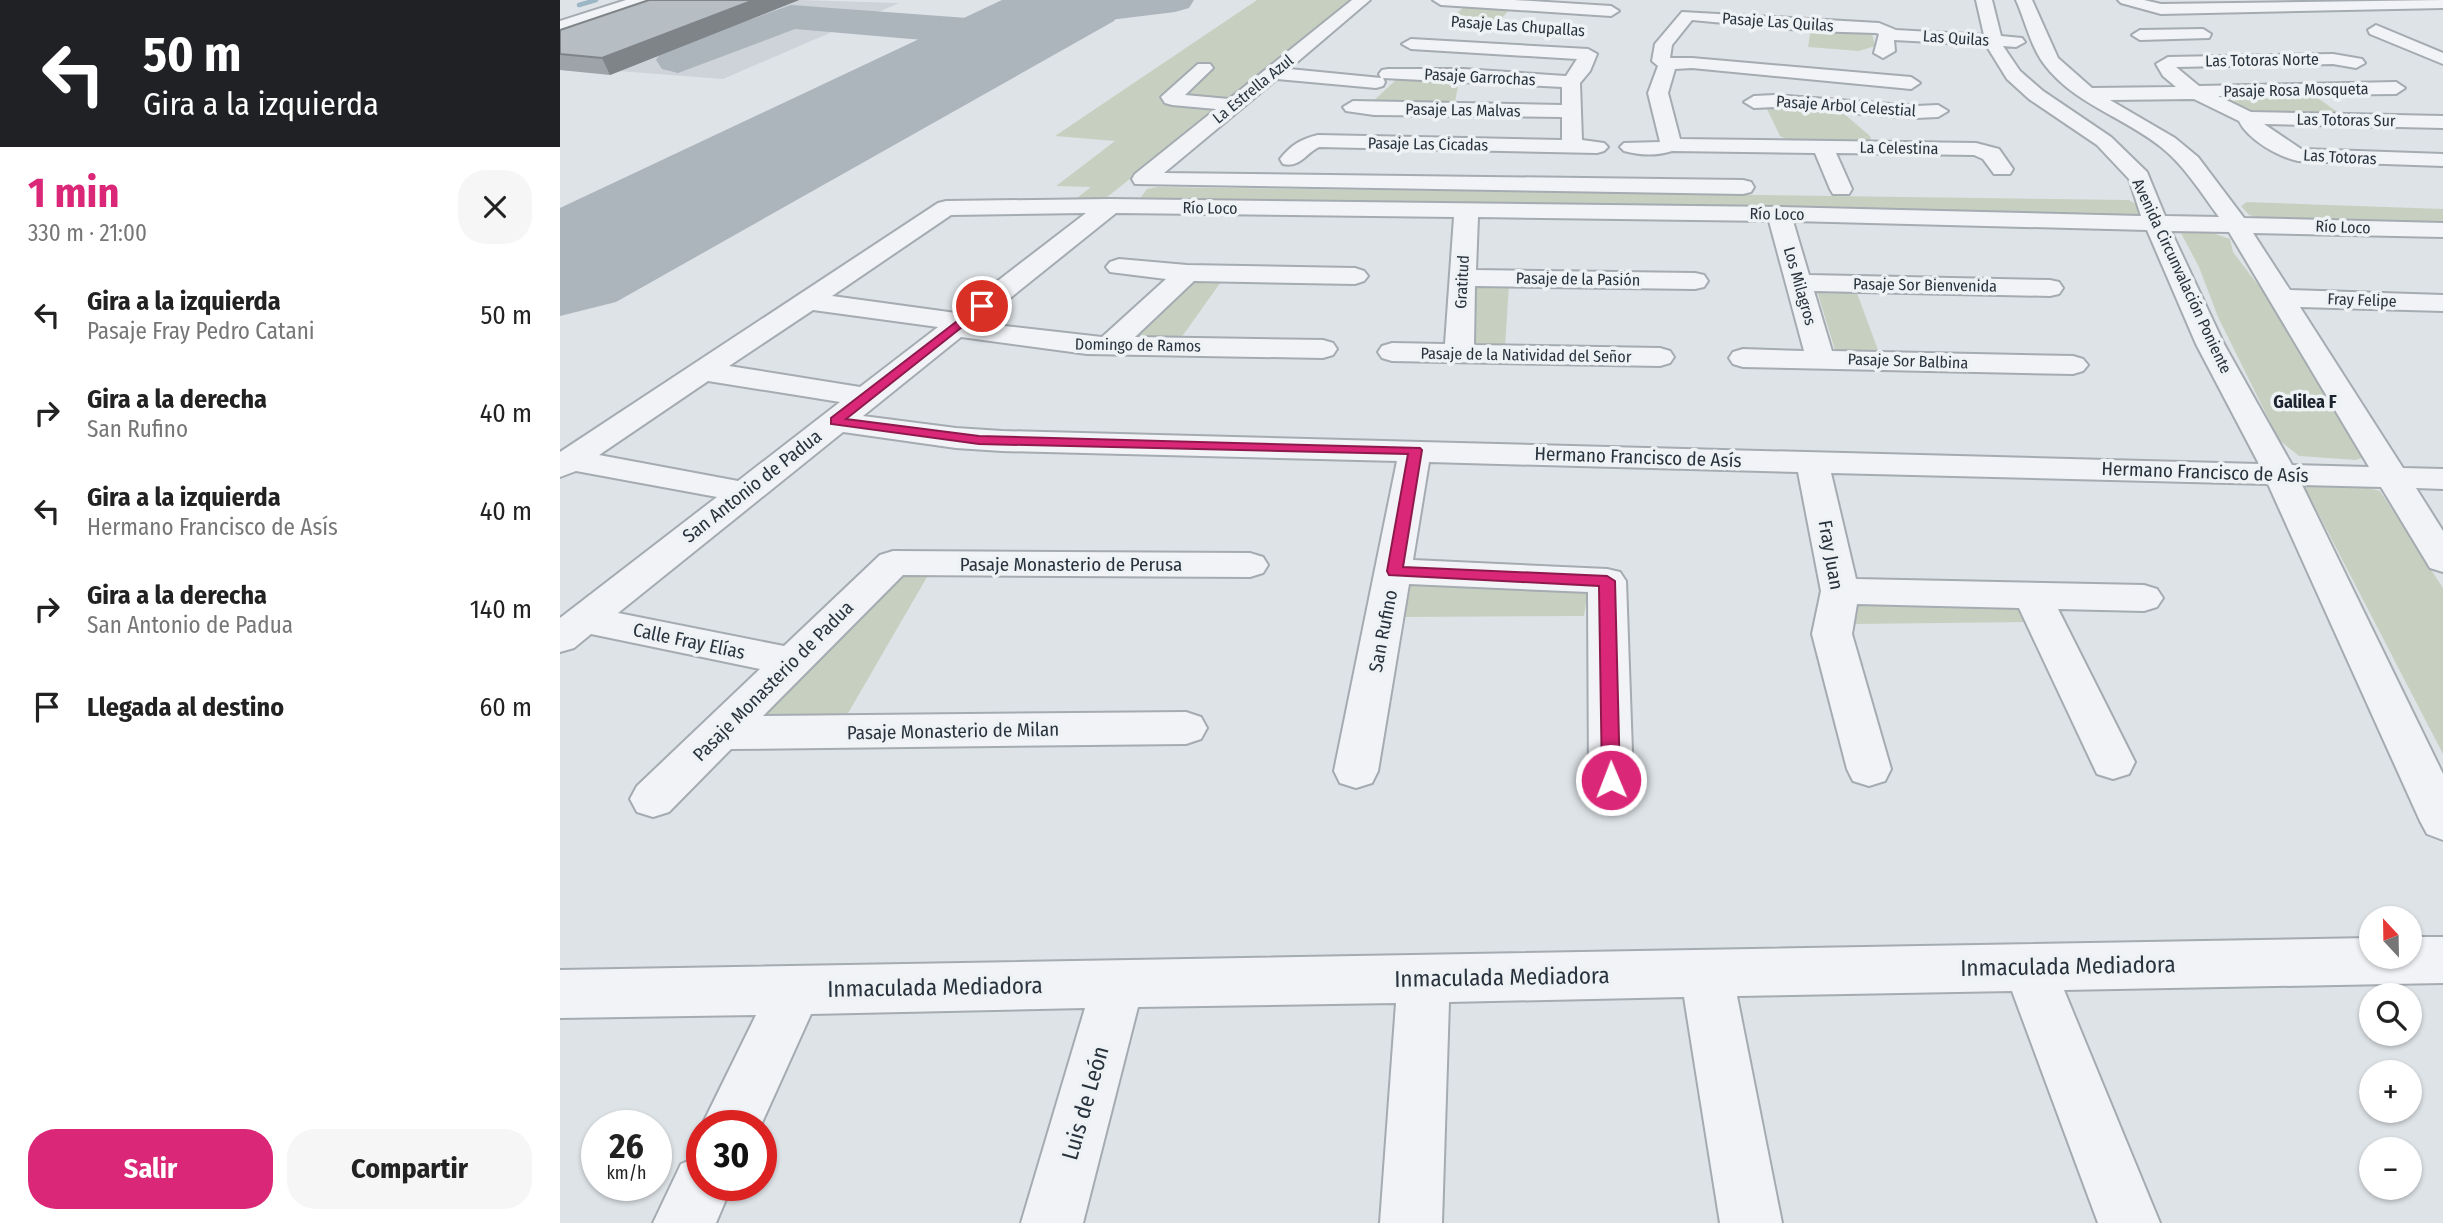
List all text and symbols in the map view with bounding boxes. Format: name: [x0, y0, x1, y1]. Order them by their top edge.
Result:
street label: Pasaje Las Quilas: [1722, 9, 1835, 35]
street label: Pasaje Las Chupallas: [1450, 12, 1586, 40]
text: 50 m: [143, 25, 241, 84]
street label: Las Quilas: [1922, 26, 1990, 50]
icon: left: [28, 28, 119, 119]
street label: Las Totoras Norte: [2205, 50, 2319, 70]
street label: La Estrella Azul: [1209, 51, 1297, 127]
street label: Pasaje Garrochas: [1424, 65, 1536, 89]
street label: Pasaje Rosa Mosqueta: [2223, 79, 2369, 101]
text: Gira a la izquierda: [143, 85, 379, 123]
street label: Pasaje Arbol Celestial: [1775, 92, 1917, 120]
street label: Pasaje Las Malvas: [1405, 99, 1521, 121]
street label: Las Totoras Sur: [2296, 110, 2396, 130]
street label: Pasaje Las Cicadas: [1368, 133, 1489, 155]
street label: La Celestina: [1859, 138, 1939, 158]
street label: Las Totoras: [2303, 146, 2377, 168]
text: 1 min: [28, 168, 119, 218]
button: close: [458, 170, 532, 244]
street label: Avenida Circunvalación Poniente: [2128, 176, 2236, 377]
street label: Río Loco: [1182, 198, 1238, 218]
street label: Río Loco: [1749, 204, 1805, 224]
street label: Río Loco: [2315, 217, 2371, 237]
text: 330 m · 21:00: [28, 219, 147, 247]
street label: Los Milagros: [1780, 245, 1820, 328]
street label: Gratitud: [1451, 255, 1473, 309]
street label: Pasaje de la Pasión: [1516, 268, 1640, 290]
street label: Pasaje Sor Bienvenida: [1853, 274, 1997, 296]
pin: [952, 276, 1012, 336]
text: Gira a la izquierda: [87, 286, 281, 317]
icon: arrive: [963, 287, 1001, 325]
street label: Fray Felipe: [2327, 289, 2397, 311]
icon: left: [28, 296, 66, 334]
text: 50 m: [480, 300, 532, 331]
text: Pasaje Fray Pedro Catani: [87, 317, 315, 345]
street label: Domingo de Ramos: [1075, 334, 1201, 356]
street label: Pasaje de la Natividad del Señor: [1420, 344, 1632, 366]
street label: Pasaje Sor Balbina: [1847, 349, 1969, 373]
text: Gira a la derecha: [87, 384, 267, 415]
district label: Galilea F: [2273, 391, 2337, 413]
icon: right: [28, 394, 66, 432]
text: 40 m: [480, 398, 532, 429]
text: San Rufino: [87, 415, 188, 443]
street label: San Antonio de Padua: [678, 425, 826, 547]
street label: Hermano Francisco de Asís: [1534, 442, 1742, 472]
street label: Hermano Francisco de Asís: [2101, 457, 2309, 487]
text: Gira a la izquierda: [87, 482, 281, 513]
icon: left: [28, 492, 66, 530]
text: 40 m: [480, 496, 532, 527]
text: Hermano Francisco de Asís: [87, 513, 338, 541]
street label: Fray Juan: [1814, 518, 1848, 592]
street label: Pasaje Monasterio de Perusa: [960, 553, 1182, 576]
text: Gira a la derecha: [87, 580, 267, 611]
street label: San Rufino: [1364, 588, 1402, 674]
icon: right: [28, 590, 66, 628]
text: 140 m: [470, 594, 532, 625]
street label: Pasaje Monasterio de Padua: [688, 596, 858, 766]
text: San Antonio de Padua: [87, 611, 293, 639]
street label: Calle Fray Elías: [631, 618, 747, 664]
icon: arrive: [28, 688, 66, 726]
text: Llegada al destino: [87, 692, 284, 723]
text: 60 m: [479, 692, 532, 723]
street label: Pasaje Monasterio de Milan: [847, 718, 1059, 744]
position arrow: [1574, 743, 1648, 817]
north arrow: [2359, 906, 2422, 970]
map controls: [2359, 906, 2422, 1200]
street label: Inmaculada Mediadora: [1960, 950, 2176, 982]
street label: Inmaculada Mediadora: [1394, 961, 1610, 993]
street label: Inmaculada Mediadora: [827, 971, 1043, 1003]
button: search: [2359, 983, 2422, 1046]
street label: Luis de León: [1055, 1043, 1115, 1163]
button: +: [2359, 1060, 2422, 1123]
speed limit sign: 30: [686, 1110, 777, 1201]
text: 26: [609, 1125, 644, 1167]
button: Salir: [28, 1129, 273, 1209]
button: Compartir: [287, 1129, 532, 1209]
button: −: [2359, 1137, 2422, 1200]
text: km/h: [606, 1162, 647, 1184]

